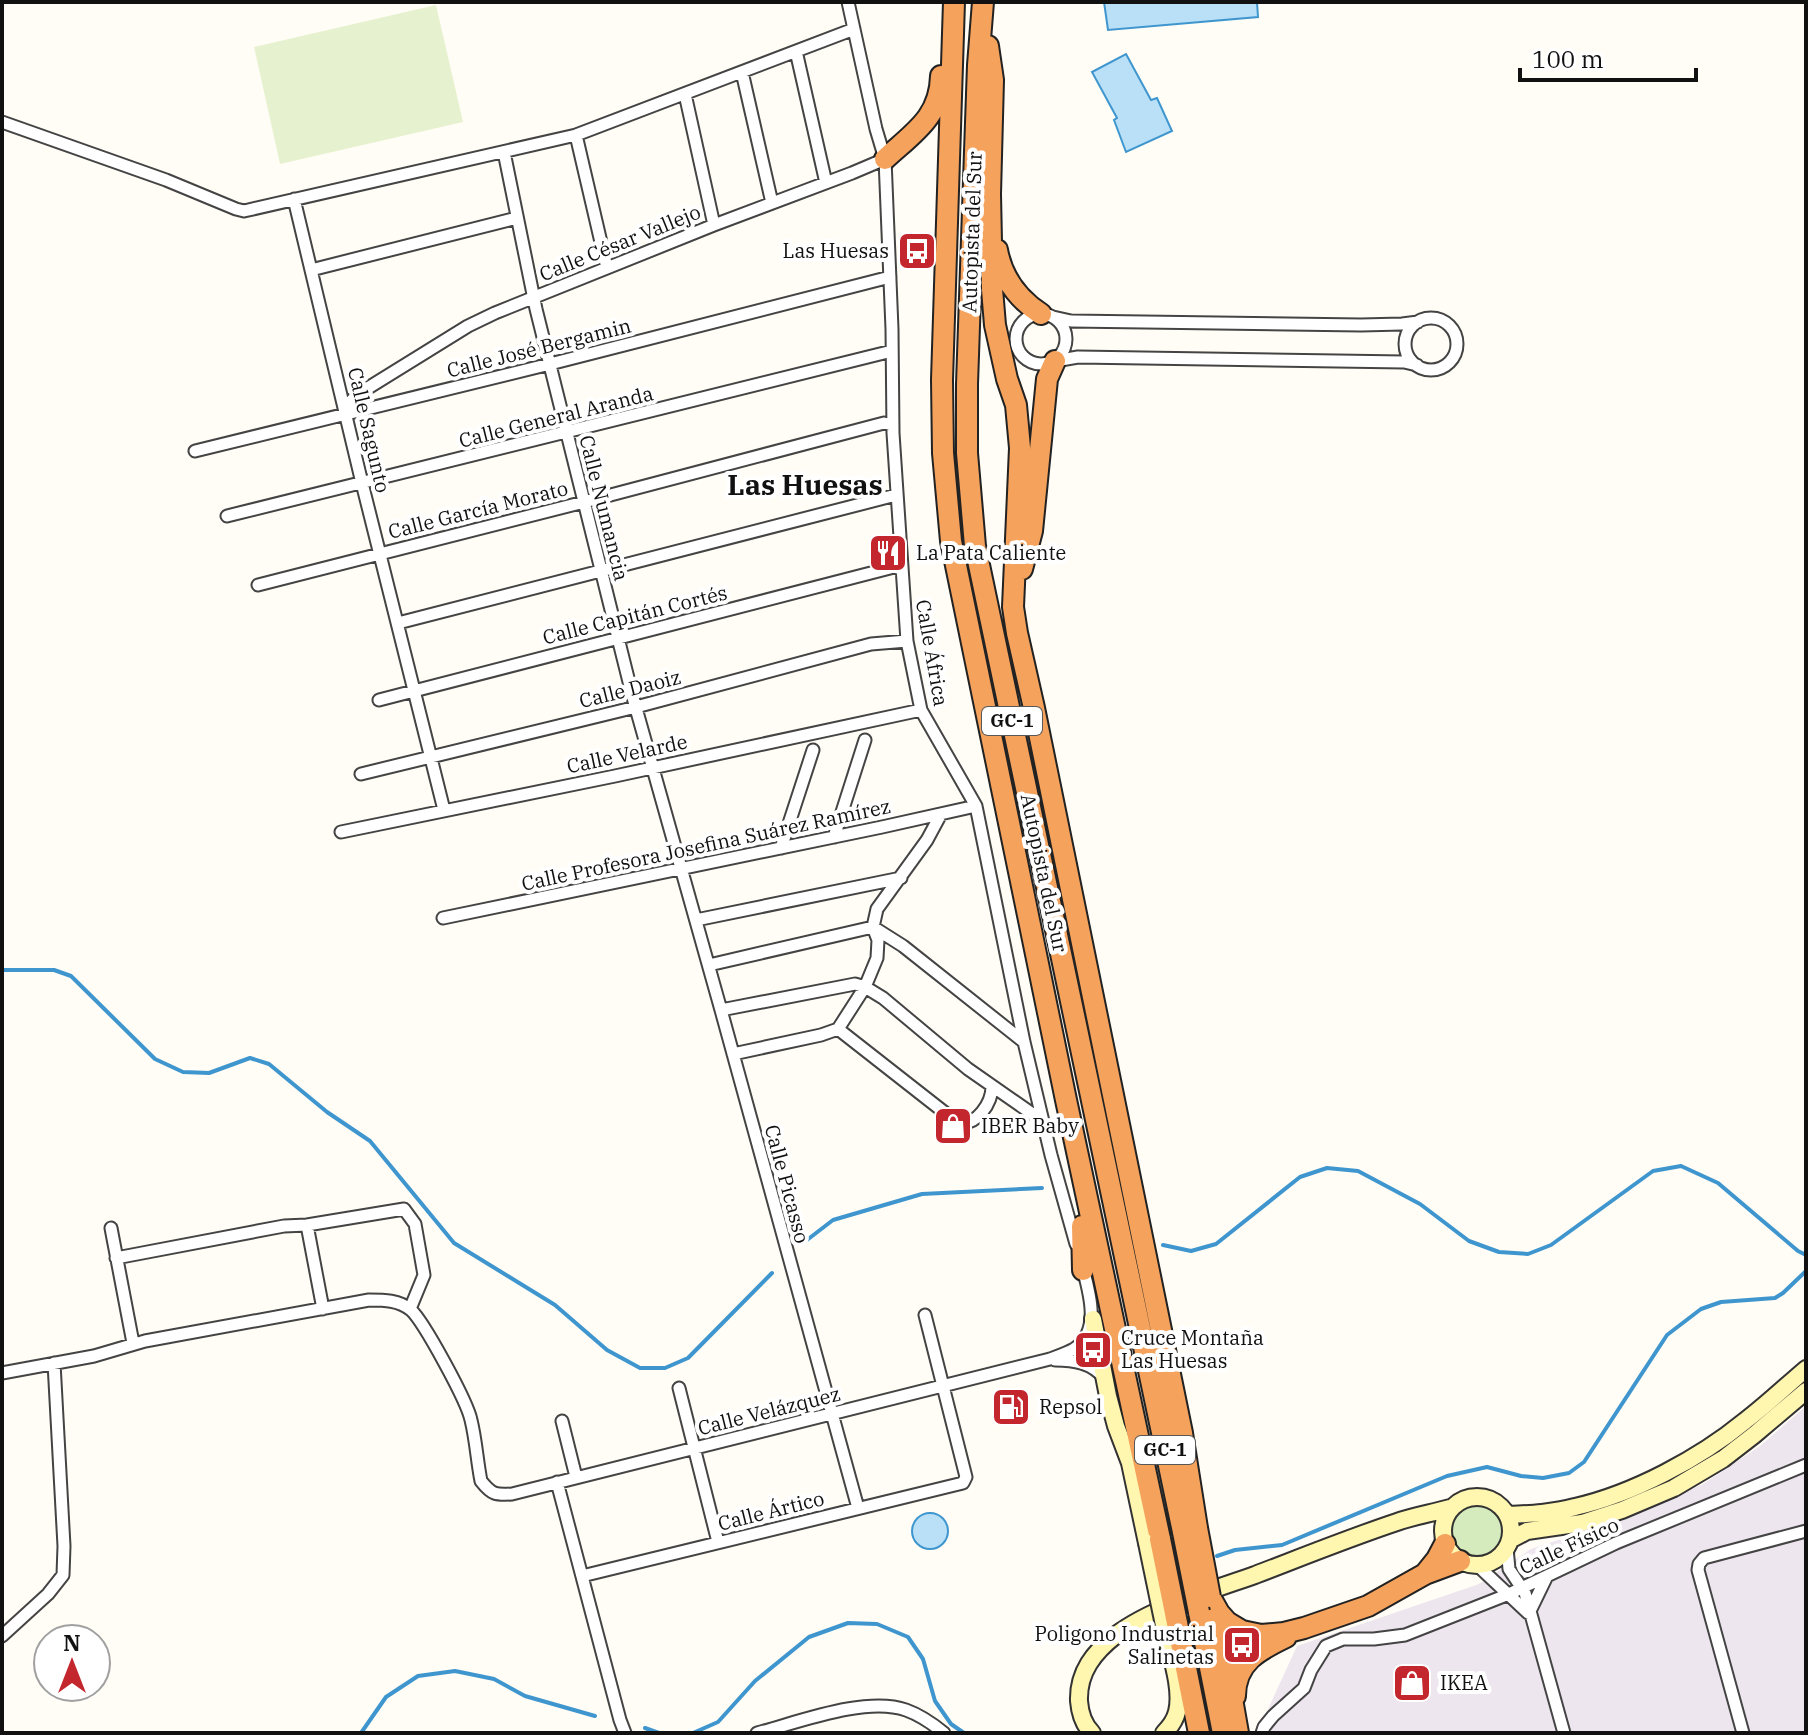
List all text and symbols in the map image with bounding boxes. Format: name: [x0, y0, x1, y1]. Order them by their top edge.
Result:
scale bar: [1520, 32, 1696, 82]
text: 100 m: [1532, 43, 1604, 75]
street label: Autopista del Sur: [955, 151, 988, 313]
street label: Calle César Vallejo: [535, 198, 704, 287]
bus stop icon: Las Huesas: [896, 230, 938, 272]
place label: Las Huesas: [783, 237, 889, 264]
street label: Calle José Bergamin: [444, 311, 634, 384]
street label: Calle Sagunto: [342, 364, 397, 495]
street label: Calle General Aranda: [456, 379, 656, 454]
street label: Calle Numancia: [573, 432, 636, 584]
district label: Las Huesas: [727, 466, 883, 503]
street label: Calle García Morato: [385, 474, 571, 545]
restaurant icon: La Pata Caliente: [867, 532, 909, 574]
place label: La Pata Caliente: [916, 539, 1066, 566]
street label: Calle Capitán Cortés: [540, 579, 730, 651]
street label: Calle África: [910, 597, 955, 708]
street label: Calle Daoiz: [576, 663, 684, 714]
road number: GC-1: [982, 707, 1042, 735]
street label: Calle Velarde: [564, 728, 690, 779]
street label: Autopista del Sur: [1015, 791, 1074, 955]
street label: Calle Profesora Josefina Suárez Ramírez: [519, 792, 893, 897]
shop icon: IBER Baby: [932, 1105, 974, 1147]
place label: IBER Baby: [981, 1112, 1079, 1139]
street label: Calle Picasso: [759, 1122, 816, 1246]
place label: Cruce Montaña Las Huesas: [1121, 1324, 1264, 1374]
bus stop icon: Cruce Montaña Las Huesas: [1072, 1329, 1114, 1371]
street label: Calle Velázquez: [695, 1380, 843, 1441]
fuel station icon: Repsol: [990, 1386, 1032, 1428]
place label: Repsol: [1039, 1393, 1102, 1420]
road number: GC-1: [1135, 1436, 1195, 1464]
street label: Calle Ártico: [715, 1484, 827, 1537]
street label: Calle Físico: [1515, 1511, 1623, 1580]
place label: Poligono Industrial Salinetas: [1035, 1620, 1214, 1670]
north arrow: [32, 1623, 112, 1703]
bus stop icon: Poligono Industrial Salinetas: [1221, 1624, 1263, 1666]
text: N: [63, 1628, 81, 1657]
shop icon: IKEA: [1391, 1662, 1433, 1704]
place label: IKEA: [1440, 1669, 1488, 1696]

